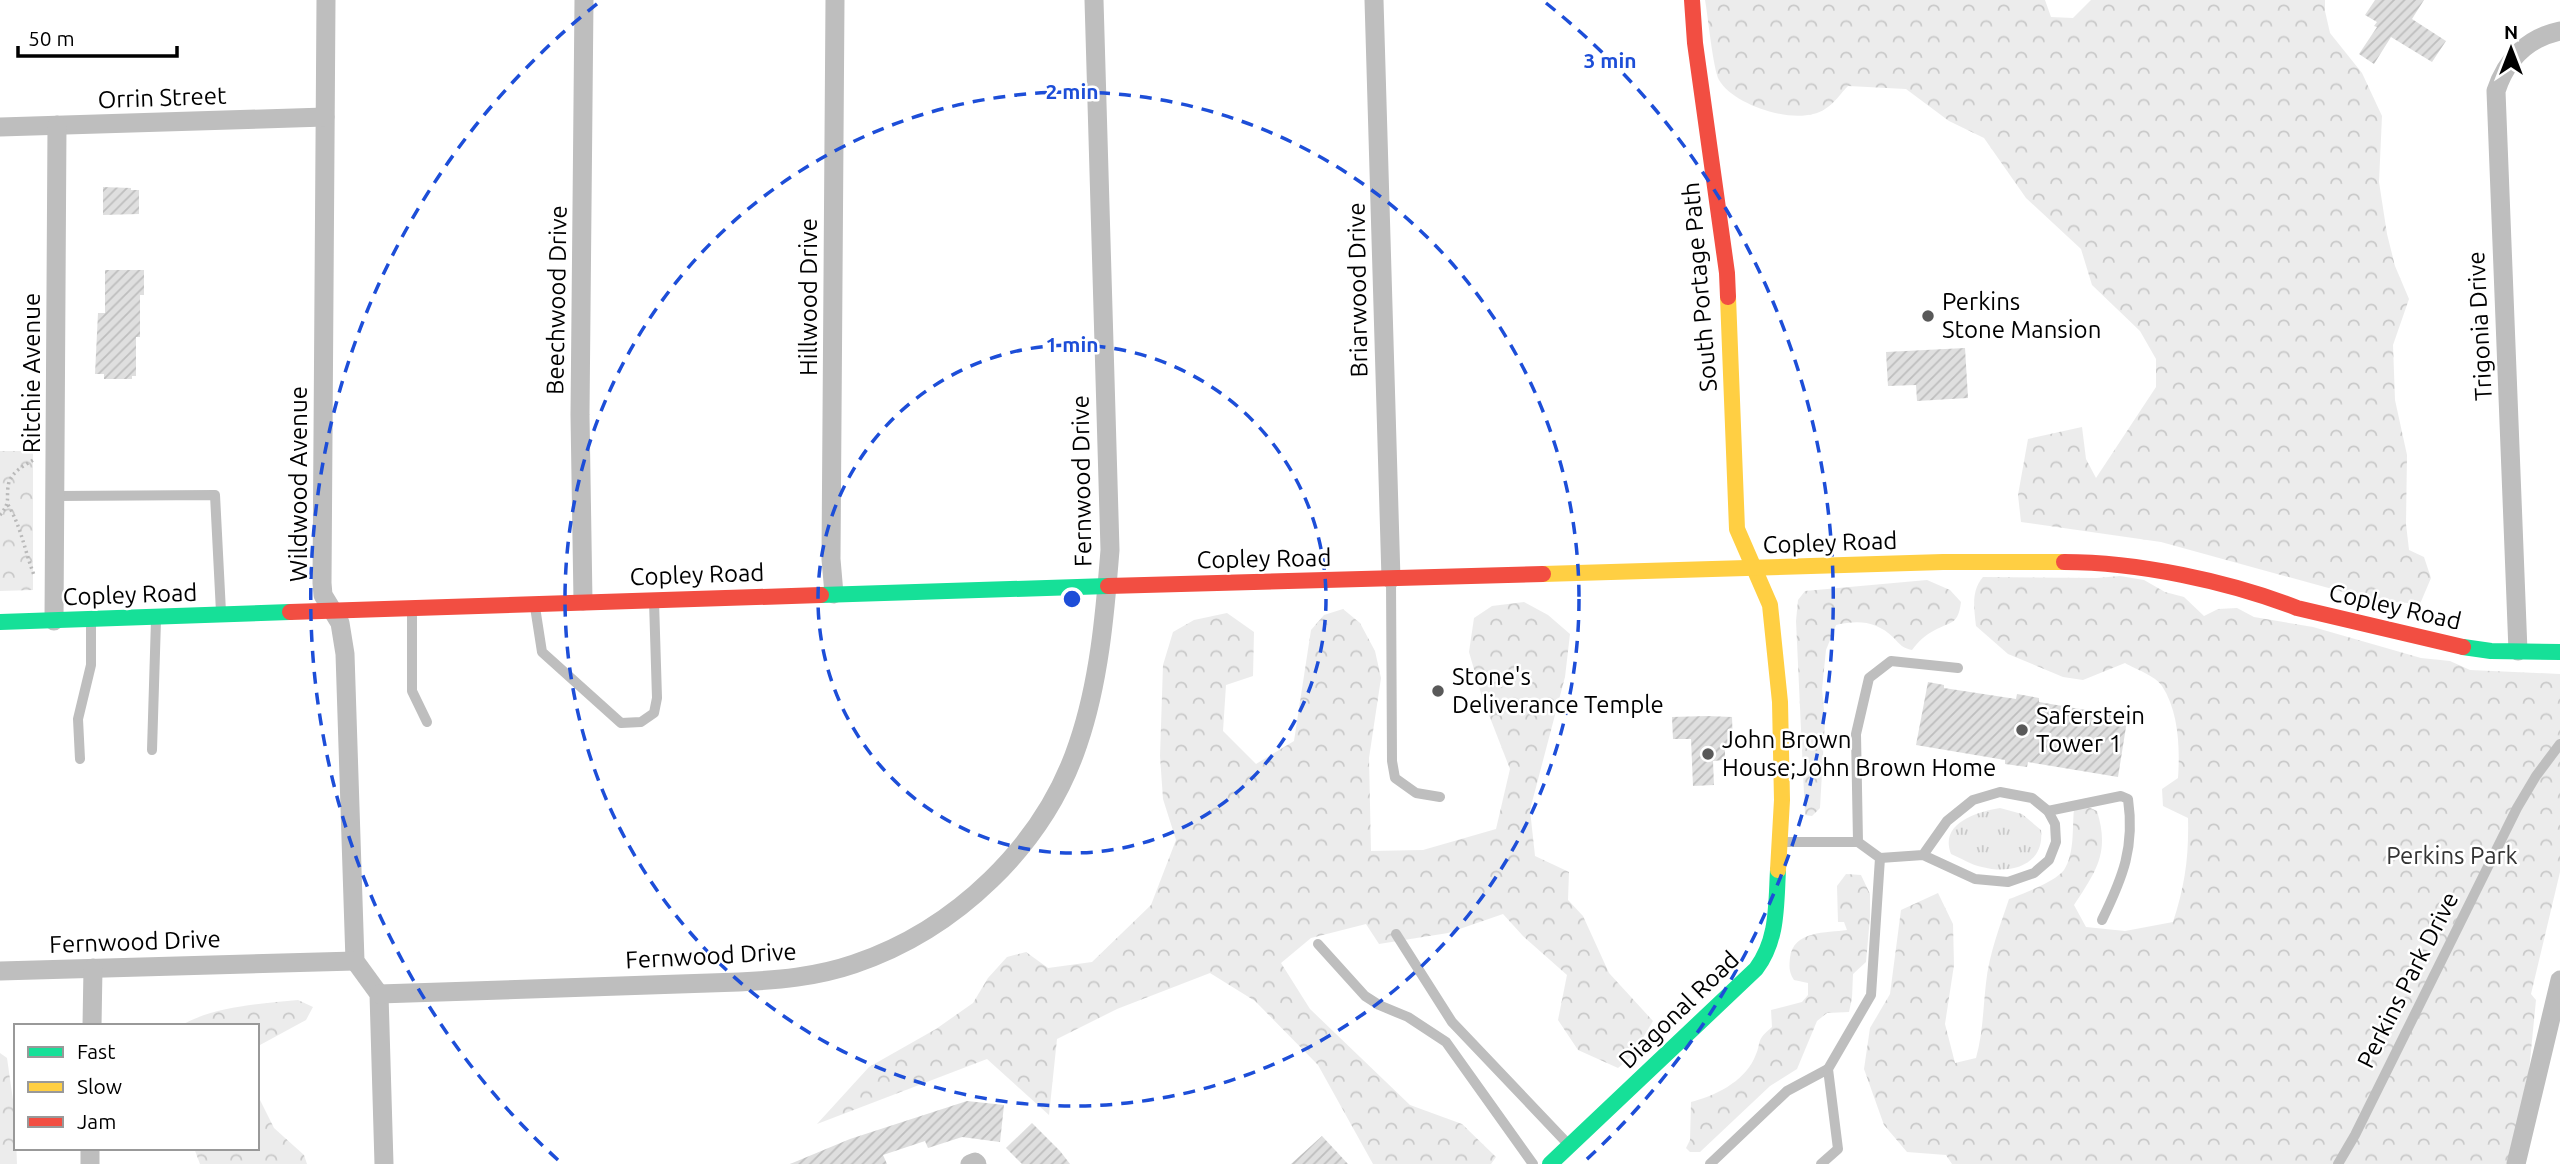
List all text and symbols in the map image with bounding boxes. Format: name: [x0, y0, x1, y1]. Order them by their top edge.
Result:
scale bar: [18, 14, 177, 58]
north arrow: [2476, 14, 2546, 84]
text: N: [2504, 21, 2518, 43]
text: 50 m: [28, 26, 75, 50]
text: 3 min: [1583, 48, 1637, 72]
text: 2 min: [1045, 79, 1099, 103]
street label: Orrin Street: [97, 82, 227, 113]
street label: South Portage Path: [1677, 181, 1722, 393]
street label: Briarwood Drive: [1342, 202, 1373, 378]
street label: Beechwood Drive: [541, 205, 572, 395]
street label: Hillwood Drive: [795, 218, 822, 376]
street label: Trigonia Drive: [2462, 251, 2497, 401]
place label: Perkins Stone Mansion: [1942, 288, 2101, 343]
street label: Ritchie Avenue: [18, 293, 45, 453]
marker: Perkins Stone Mansion: [1920, 308, 1936, 324]
text: 1 min: [1045, 332, 1099, 356]
street label: Wildwood Avenue: [285, 386, 312, 582]
street label: Fernwood Drive: [1067, 395, 1096, 567]
street label: Copley Road: [1762, 527, 1898, 558]
street label: Copley Road: [1196, 544, 1332, 573]
street label: Copley Road: [629, 559, 765, 590]
street label: Copley Road: [2326, 578, 2464, 635]
street label: Copley Road: [62, 579, 198, 610]
centre of rings: [1060, 587, 1084, 611]
place label: Stone's Deliverance Temple: [1452, 663, 1664, 718]
marker: Stone's Deliverance Temple: [1430, 683, 1446, 699]
place label: Saferstein Tower 1: [2036, 702, 2145, 757]
marker: Saferstein Tower 1: [2014, 722, 2030, 738]
place label: John Brown House;John Brown Home: [1722, 726, 1996, 781]
marker: John Brown House;John Brown Home: [1700, 746, 1716, 762]
park label: Perkins Park: [2386, 842, 2518, 869]
street label: Perkins Park Drive: [2352, 887, 2464, 1072]
street label: Fernwood Drive: [49, 925, 221, 958]
street label: Fernwood Drive: [625, 938, 797, 973]
street label: Diagonal Road: [1613, 946, 1744, 1074]
legend: [14, 1024, 259, 1150]
text: Fast: [77, 1039, 115, 1063]
text: Slow: [77, 1074, 122, 1098]
text: Jam: [77, 1109, 116, 1133]

